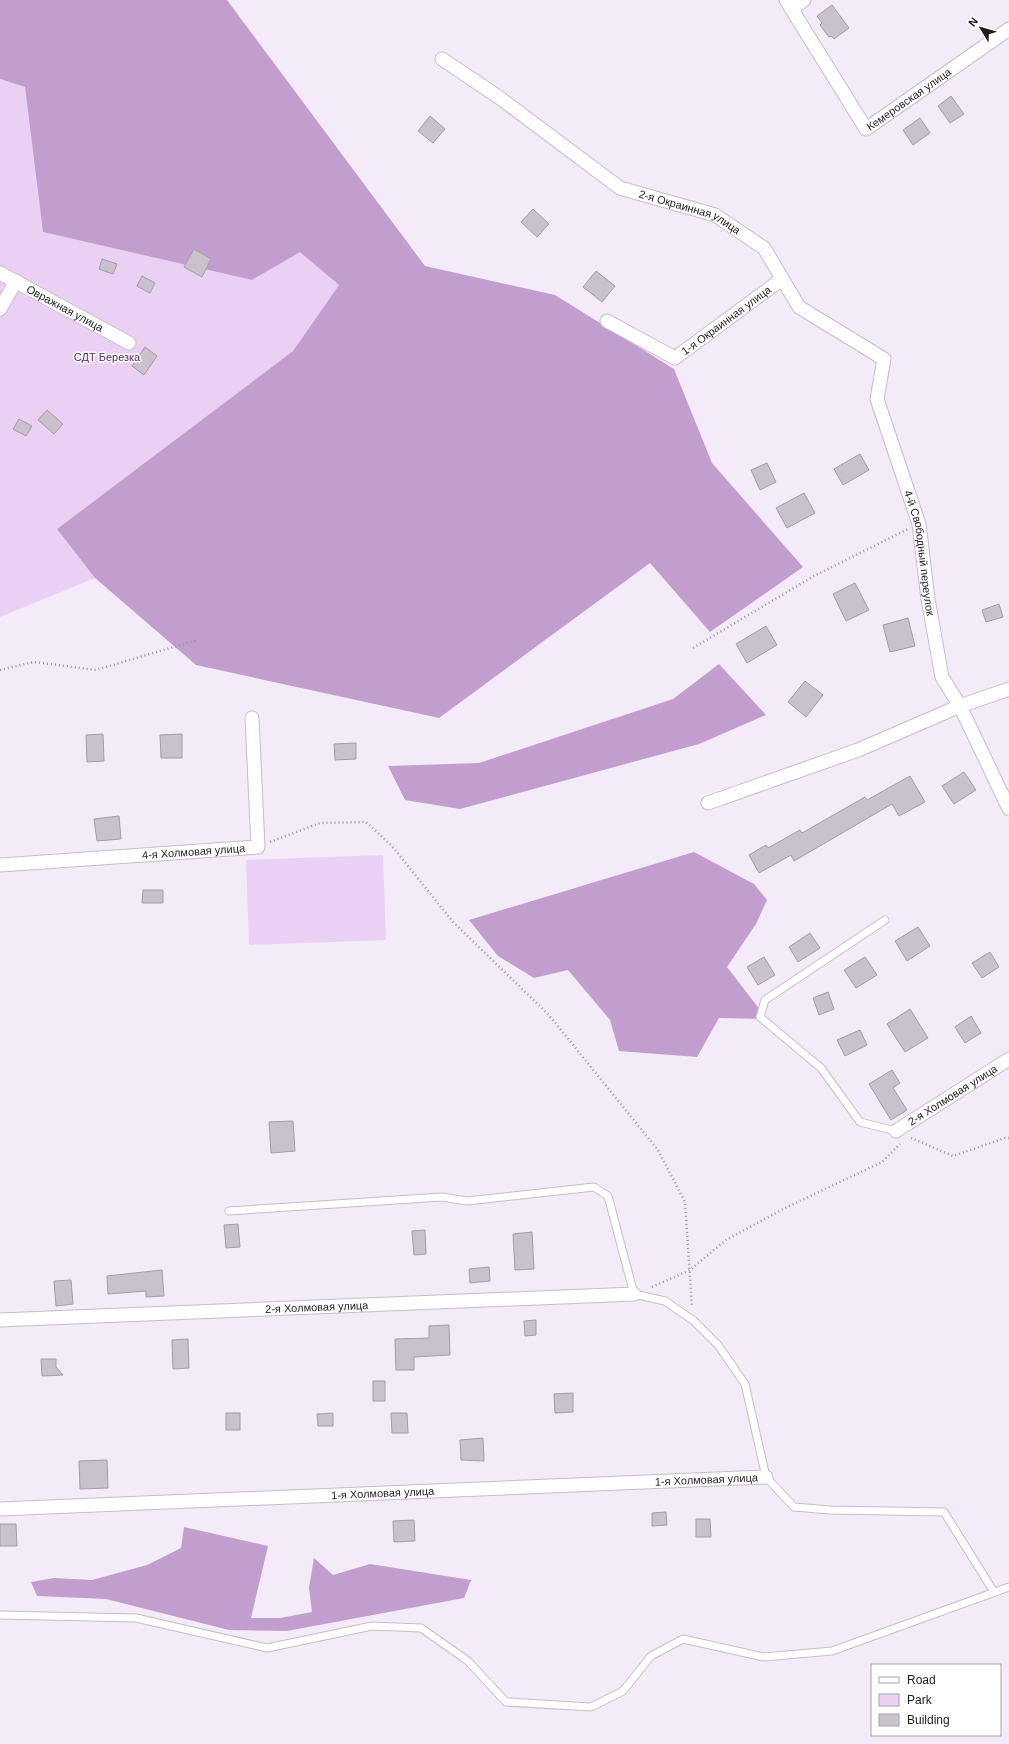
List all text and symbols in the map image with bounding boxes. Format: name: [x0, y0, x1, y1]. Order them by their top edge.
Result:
north arrow: [961, 8, 1001, 48]
text: N: [966, 15, 980, 29]
street label: Кемеровская улица: [864, 65, 954, 133]
street label: 2-я Окраинная улица: [638, 188, 744, 237]
street label: Овражная улица: [25, 283, 106, 334]
street label: 1-я Окраинная улица: [679, 283, 774, 357]
park label: СДТ Березка: [74, 351, 141, 363]
street label: 4-й Свободный переулок: [902, 489, 937, 617]
street label: 4-я Холмовая улица: [142, 842, 246, 861]
street label: 2-я Холмовая улица: [906, 1062, 1000, 1128]
street label: 2-я Холмовая улица: [265, 1299, 369, 1315]
street label: 1-я Холмовая улица: [655, 1471, 759, 1488]
street label: 1-я Холмовая улица: [331, 1485, 435, 1501]
legend: [871, 1664, 1001, 1736]
text: Road: [907, 1673, 936, 1687]
text: Park: [907, 1693, 933, 1707]
text: Building: [907, 1713, 950, 1727]

